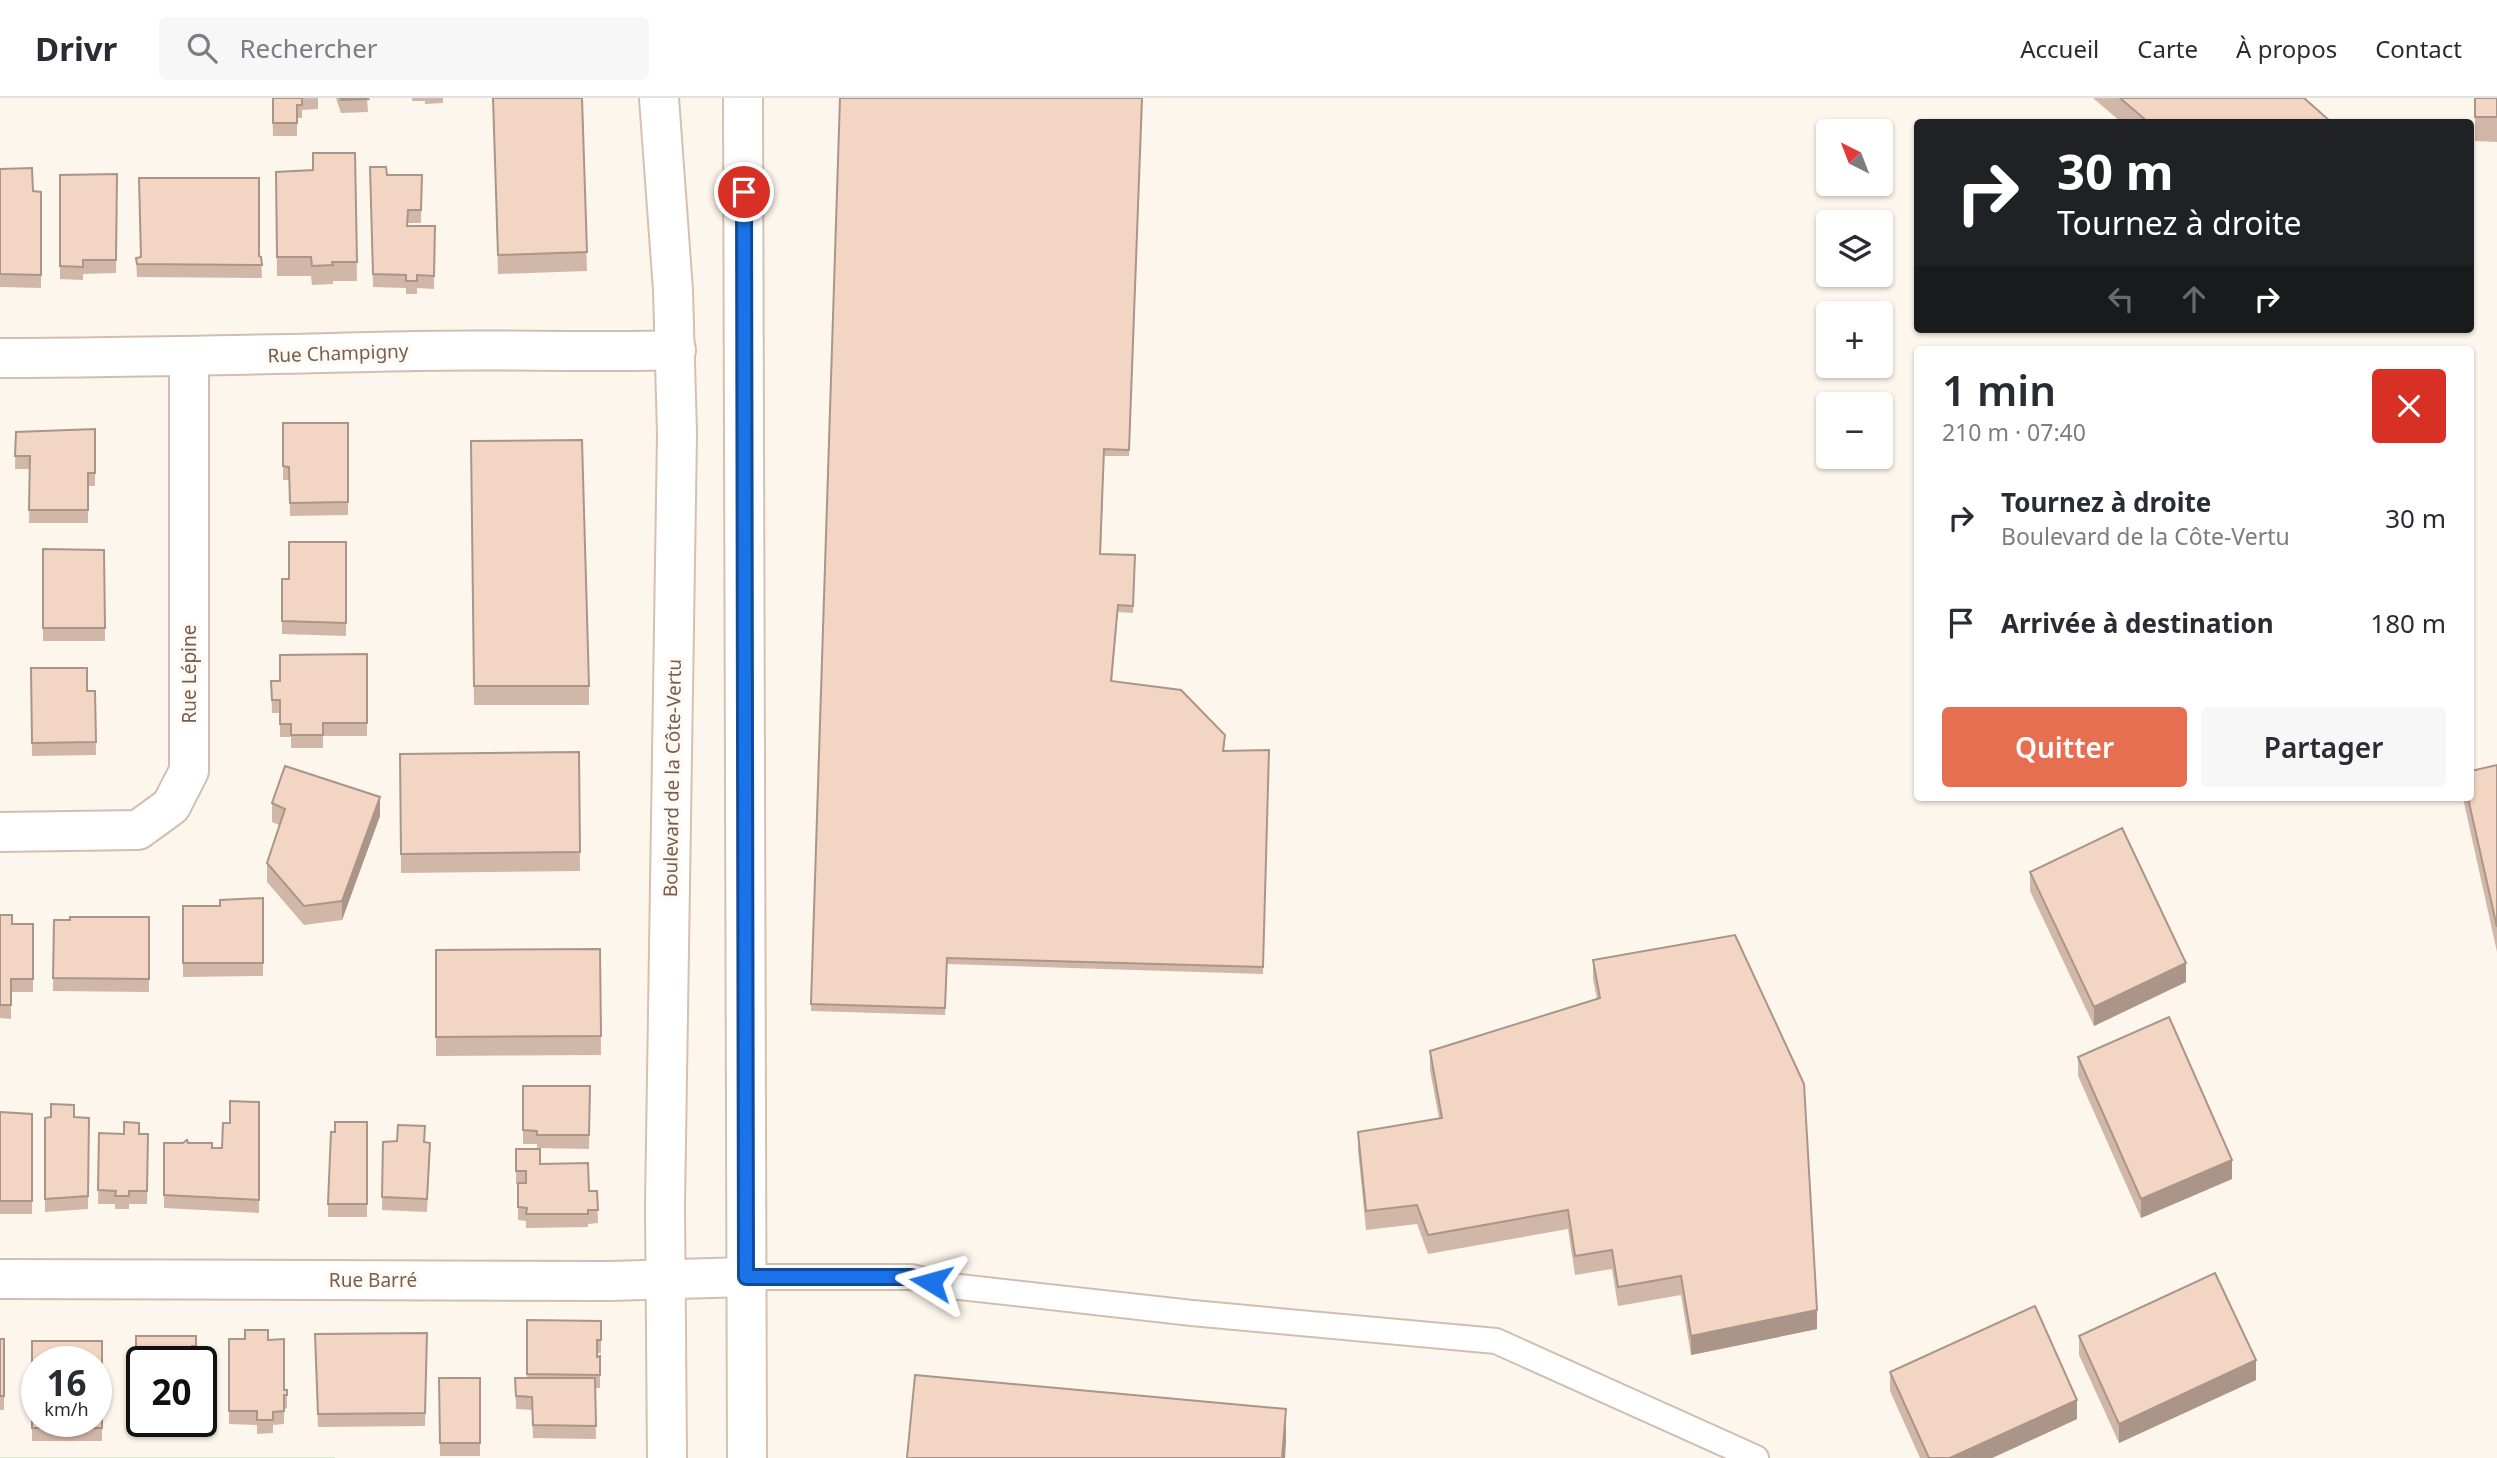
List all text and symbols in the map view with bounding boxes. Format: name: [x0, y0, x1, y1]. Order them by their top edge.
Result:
search box: [159, 17, 649, 80]
text: Drivr: [35, 26, 117, 71]
icon: search: [183, 29, 221, 67]
text: Rechercher: [239, 30, 378, 66]
text: Accueil: [2020, 32, 2099, 65]
text: Carte: [2137, 32, 2198, 65]
text: À propos: [2236, 32, 2337, 65]
text: Contact: [2375, 32, 2462, 65]
north arrow: [1816, 119, 1894, 196]
map controls: [1816, 119, 1893, 469]
text: 30 m: [2057, 138, 2174, 204]
icon: right: [1942, 147, 2033, 238]
pin: [714, 162, 774, 222]
icon: arrive: [725, 173, 763, 211]
text: Tournez à droite: [2057, 201, 2302, 244]
button: layers: [1816, 210, 1893, 287]
icon: left: [2102, 280, 2140, 318]
icon: ahead: [2175, 280, 2213, 318]
icon: right: [2248, 280, 2286, 318]
button: +: [1816, 301, 1893, 378]
street label: Rue Champigny: [267, 338, 409, 368]
text: 1 min: [1942, 361, 2056, 418]
button: close: [2372, 369, 2446, 443]
button: −: [1816, 392, 1893, 469]
text: 210 m · 07:40: [1942, 416, 2086, 448]
text: Tournez à droite: [2001, 484, 2211, 520]
icon: right: [1942, 499, 1980, 537]
text: 30 m: [2385, 500, 2446, 536]
text: Boulevard de la Côte-Vertu: [2001, 520, 2290, 552]
icon: arrive: [1942, 604, 1980, 642]
text: Arrivée à destination: [2001, 605, 2274, 641]
text: 180 m: [2370, 605, 2446, 641]
street label: Rue Lépine: [176, 625, 202, 723]
street label: Boulevard de la Côte-Vertu: [657, 659, 687, 897]
button: Quitter: [1942, 707, 2187, 787]
button: Partager: [2201, 707, 2446, 787]
position arrow: [894, 1245, 968, 1319]
street label: Rue Barré: [329, 1267, 417, 1293]
speed limit sign: 20: [126, 1346, 217, 1437]
text: 16: [46, 1359, 87, 1406]
text: km/h: [44, 1397, 89, 1421]

